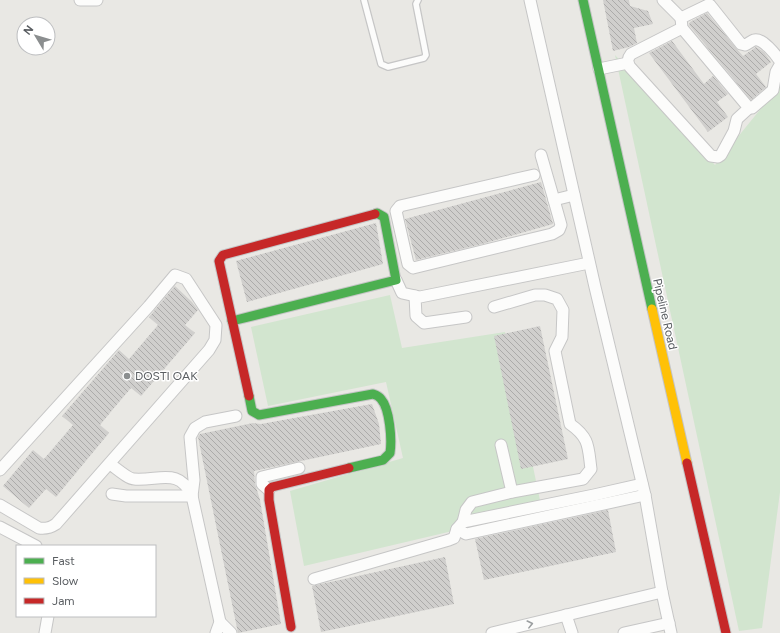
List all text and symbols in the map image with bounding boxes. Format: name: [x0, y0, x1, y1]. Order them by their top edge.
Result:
north arrow: [16, 16, 56, 56]
text: N: [21, 23, 36, 38]
street label: Pipeline Road: [650, 277, 680, 351]
place label: DOSTI OAK: [135, 369, 198, 383]
marker: DOSTI OAK: [122, 371, 132, 381]
legend: [16, 545, 156, 617]
text: Fast: [52, 554, 75, 568]
text: Slow: [52, 574, 79, 588]
text: Jam: [52, 594, 75, 608]
one-way arrow: [527, 620, 533, 628]

